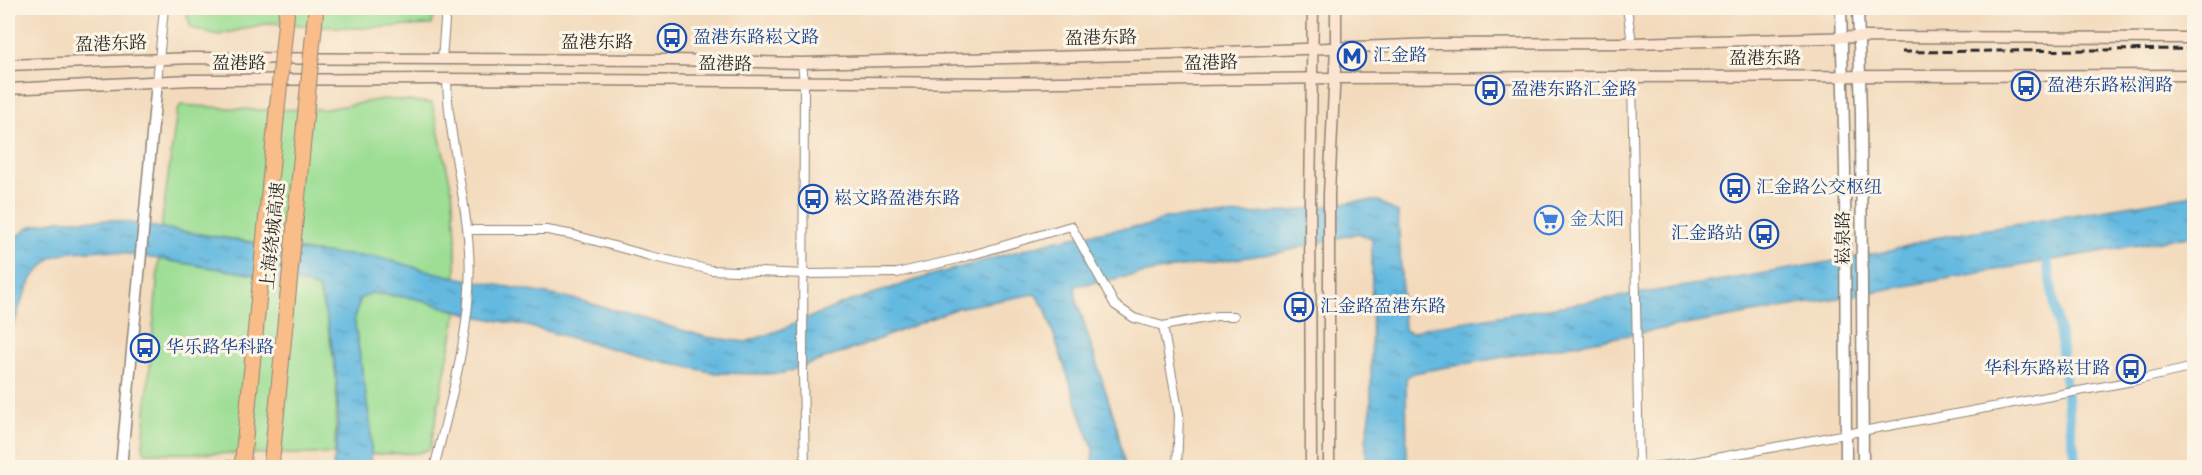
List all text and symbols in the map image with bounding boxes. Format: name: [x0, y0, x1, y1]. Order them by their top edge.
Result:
bus stop icon: 盈港东路崧文路: [656, 22, 688, 54]
place label: 盈港东路崧文路: [693, 27, 819, 50]
street label: 盈港东路: [1065, 27, 1137, 51]
street label: 盈港东路: [75, 32, 147, 58]
street label: 盈港东路: [561, 32, 633, 55]
metro station icon: 汇金路: [1336, 40, 1368, 72]
place label: 汇金路: [1373, 45, 1427, 68]
street label: 盈港东路: [1729, 48, 1801, 71]
street label: 盈港路: [1184, 52, 1238, 76]
street label: 盈港路: [212, 53, 266, 76]
street label: 盈港路: [698, 53, 752, 77]
bus stop icon: 盈港东路崧润路: [2010, 70, 2042, 102]
bus stop icon: 盈港东路汇金路: [1474, 74, 1506, 106]
place label: 盈港东路崧润路: [2047, 75, 2173, 98]
place label: 盈港东路汇金路: [1511, 79, 1637, 102]
bus stop icon: 汇金路公交枢纽: [1719, 172, 1751, 204]
place label: 汇金路公交枢纽: [1756, 177, 1882, 200]
street label: 上海绕城高速: [257, 181, 291, 291]
bus stop icon: 崧文路盈港东路: [797, 183, 829, 215]
place label: 崧文路盈港东路: [834, 188, 960, 211]
supermarket icon: 金太阳: [1533, 204, 1565, 236]
place label: 金太阳: [1570, 209, 1624, 232]
street label: 崧泉路: [1833, 211, 1856, 265]
bus stop icon: 汇金路站: [1748, 218, 1780, 250]
place label: 汇金路站: [1671, 223, 1743, 246]
bus stop icon: 汇金路盈港东路: [1283, 291, 1315, 323]
place label: 汇金路盈港东路: [1320, 296, 1446, 319]
bus stop icon: 华乐路华科路: [129, 332, 161, 364]
place label: 华乐路华科路: [166, 337, 274, 360]
bus stop icon: 华科东路崧甘路: [2115, 353, 2147, 385]
place label: 华科东路崧甘路: [1984, 358, 2110, 381]

